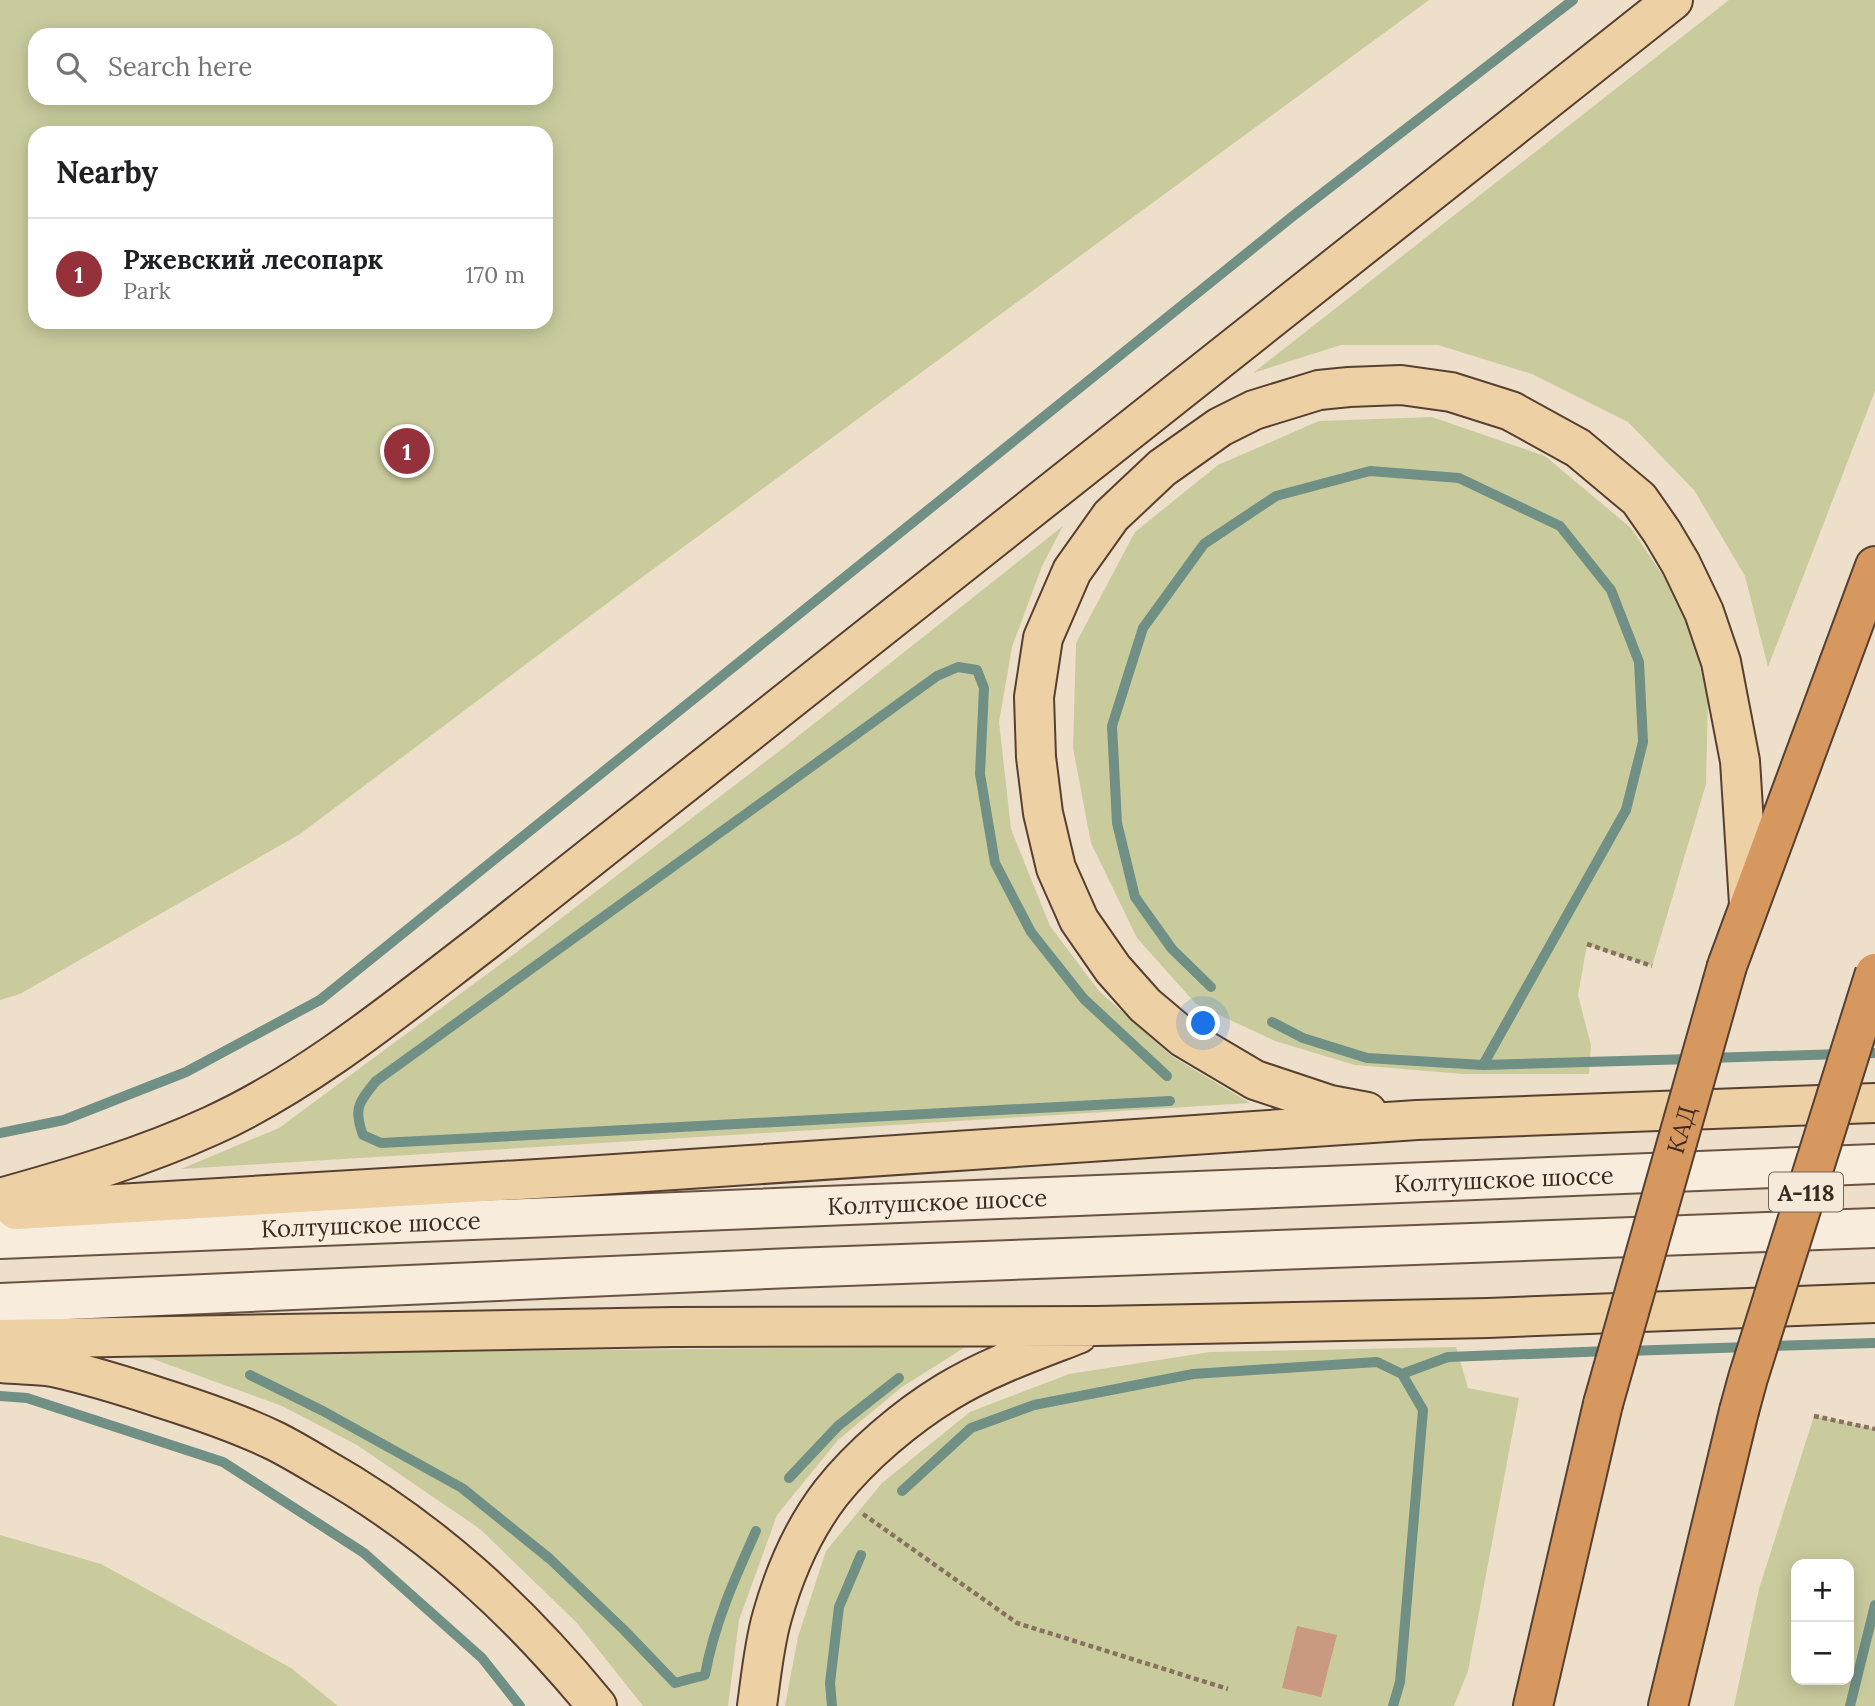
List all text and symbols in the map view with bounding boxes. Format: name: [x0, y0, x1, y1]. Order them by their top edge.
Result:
search box: [28, 28, 553, 105]
icon: search: [52, 48, 90, 86]
text: Search here: [108, 50, 252, 83]
text: Nearby: [56, 153, 158, 191]
text: Ржевский лесопарк: [123, 243, 383, 276]
text: 1: [74, 260, 84, 289]
text: 170 m: [465, 260, 525, 289]
text: Park: [123, 276, 171, 305]
pin: 1: [384, 425, 430, 477]
your location: [1186, 1006, 1220, 1040]
street label: КАД: [1659, 1102, 1702, 1157]
street label: Колтушское шоссе: [1393, 1159, 1614, 1199]
road number: А-118: [1769, 1172, 1843, 1212]
street label: Колтушское шоссе: [827, 1182, 1048, 1221]
street label: Колтушское шоссе: [260, 1204, 481, 1244]
map controls: [1791, 1559, 1854, 1685]
button: +: [1791, 1559, 1854, 1622]
button: −: [1791, 1622, 1854, 1685]

